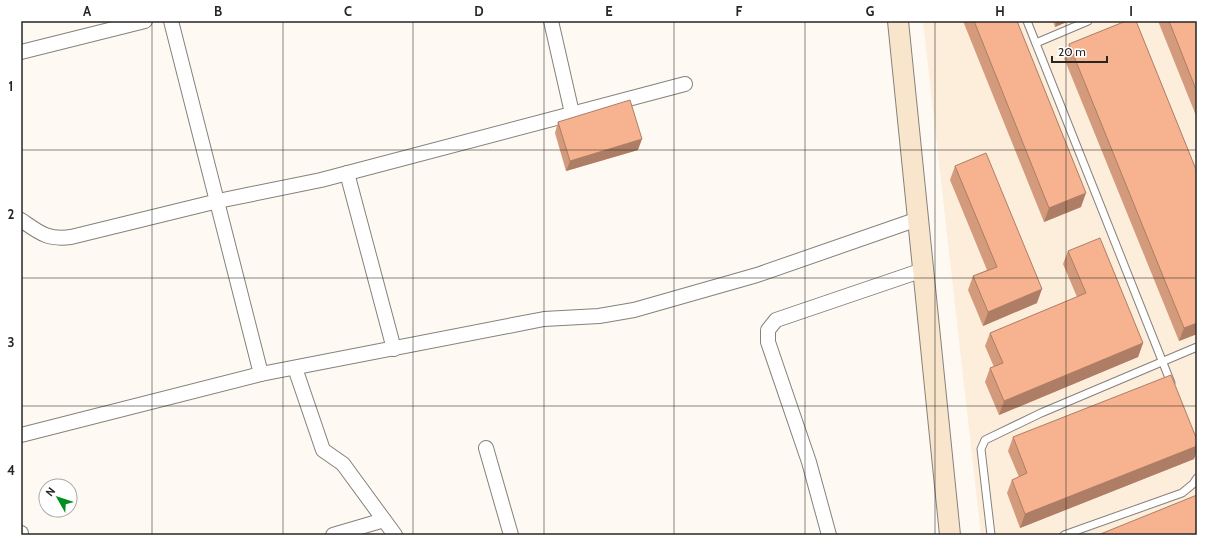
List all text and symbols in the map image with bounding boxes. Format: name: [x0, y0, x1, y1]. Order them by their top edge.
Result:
text: A: [83, 3, 92, 19]
text: B: [214, 3, 222, 19]
text: C: [344, 3, 352, 19]
text: D: [474, 3, 484, 19]
text: E: [605, 3, 613, 19]
text: F: [736, 3, 743, 19]
text: G: [866, 3, 875, 19]
text: H: [995, 3, 1005, 19]
text: I: [1129, 3, 1133, 19]
scale bar: [1052, 38, 1107, 64]
text: 20 m: [1058, 44, 1086, 59]
text: 1: [9, 78, 13, 94]
text: 2: [8, 206, 15, 222]
text: 3: [7, 334, 15, 350]
text: 4: [7, 462, 15, 478]
north arrow: [38, 478, 78, 518]
text: N: [42, 484, 58, 499]

